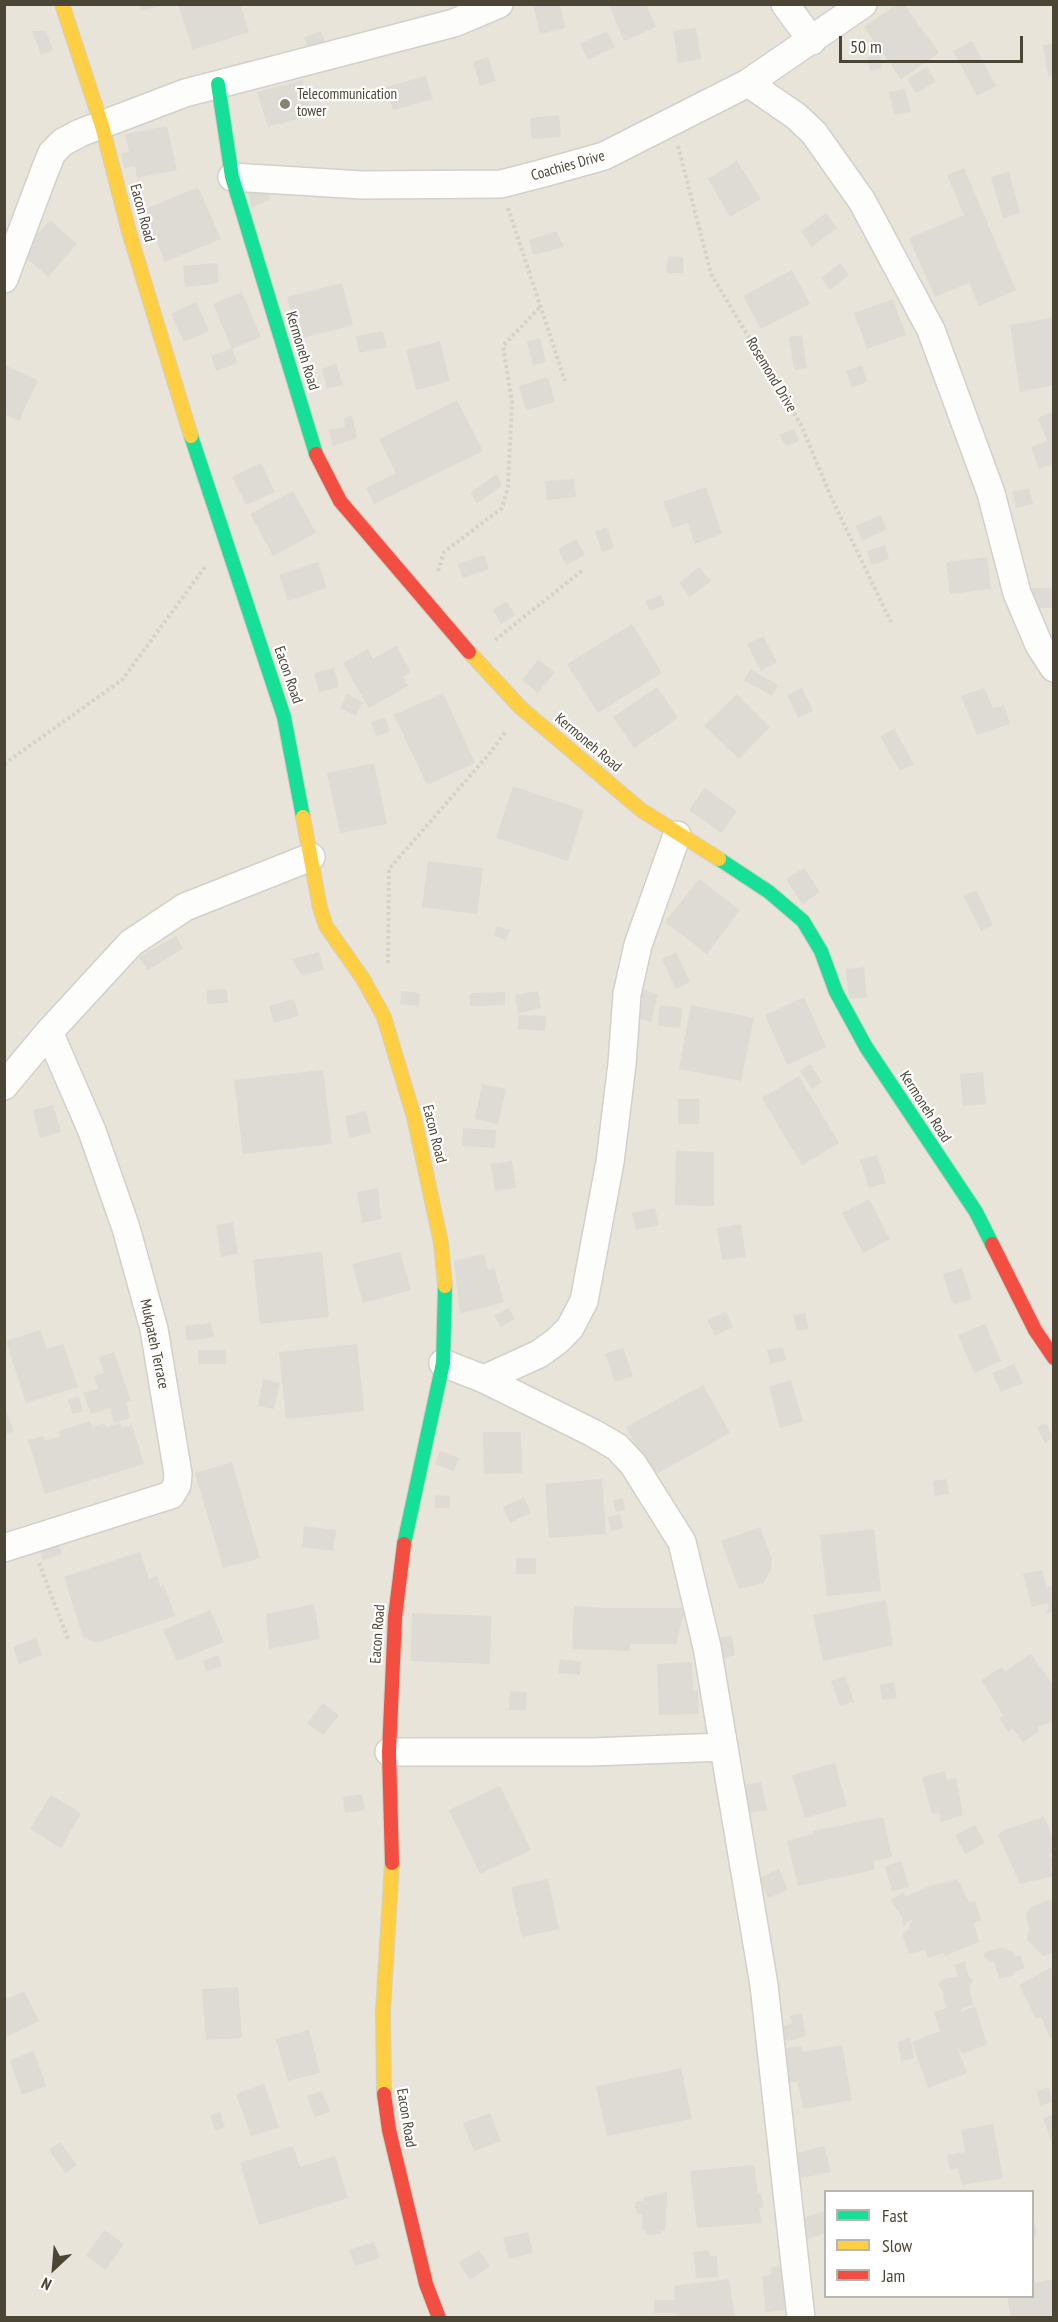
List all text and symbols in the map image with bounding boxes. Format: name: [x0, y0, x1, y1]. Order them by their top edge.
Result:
scale bar: [842, 24, 1026, 62]
text: 50 m: [850, 35, 882, 58]
place label: Telecommunication tower: [297, 86, 397, 121]
marker: Telecommunication tower: [278, 97, 292, 111]
street label: Coachies Drive: [529, 147, 607, 185]
street label: Eacon Road: [126, 182, 158, 244]
street label: Kermoneh Road: [281, 309, 323, 393]
street label: Rosemond Drive: [742, 334, 800, 416]
street label: Eacon Road: [270, 644, 306, 706]
street label: Kermoneh Road: [551, 710, 625, 776]
street label: Kermoneh Road: [895, 1068, 955, 1146]
street label: Eacon Road: [418, 1103, 450, 1165]
street label: Mukpateh Terrace: [136, 1298, 172, 1390]
street label: Eacon Road: [367, 1604, 389, 1664]
street label: Eacon Road: [392, 2087, 420, 2149]
legend: [824, 2190, 1034, 2298]
text: Fast: [882, 2204, 908, 2227]
text: Slow: [882, 2234, 912, 2257]
north arrow: [24, 2238, 84, 2298]
text: Jam: [882, 2264, 905, 2287]
text: N: [38, 2273, 54, 2295]

